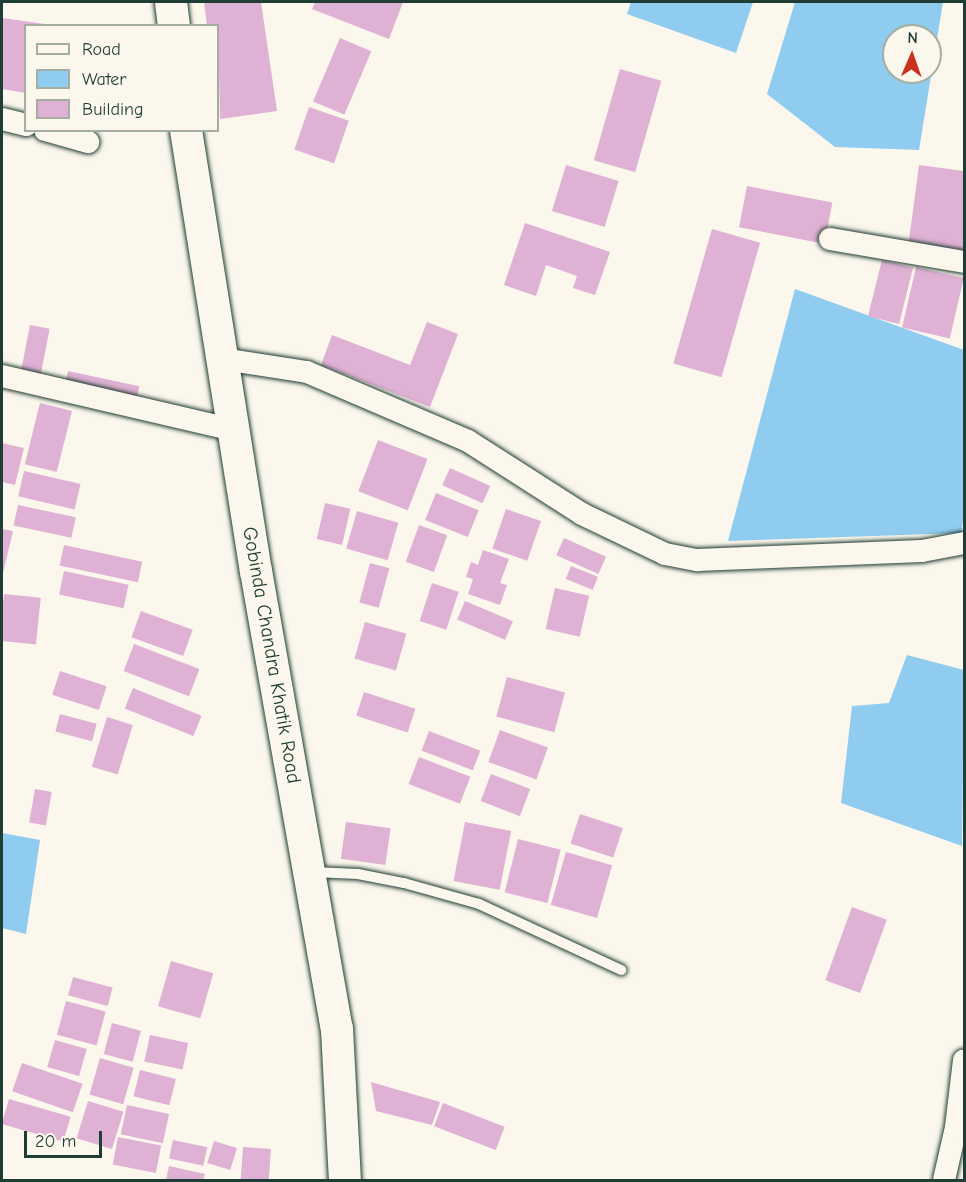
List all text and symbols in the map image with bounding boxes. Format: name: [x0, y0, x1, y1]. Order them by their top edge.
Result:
legend: [24, 24, 219, 132]
north arrow: [882, 24, 942, 84]
text: N: [907, 29, 918, 47]
text: Road: [82, 39, 121, 60]
text: Water: [82, 69, 126, 90]
text: Building: [82, 99, 144, 120]
street label: Gobinda Chandra Khatik Road: [238, 525, 306, 785]
scale bar: [27, 1119, 105, 1157]
text: 20 m: [35, 1131, 76, 1152]

